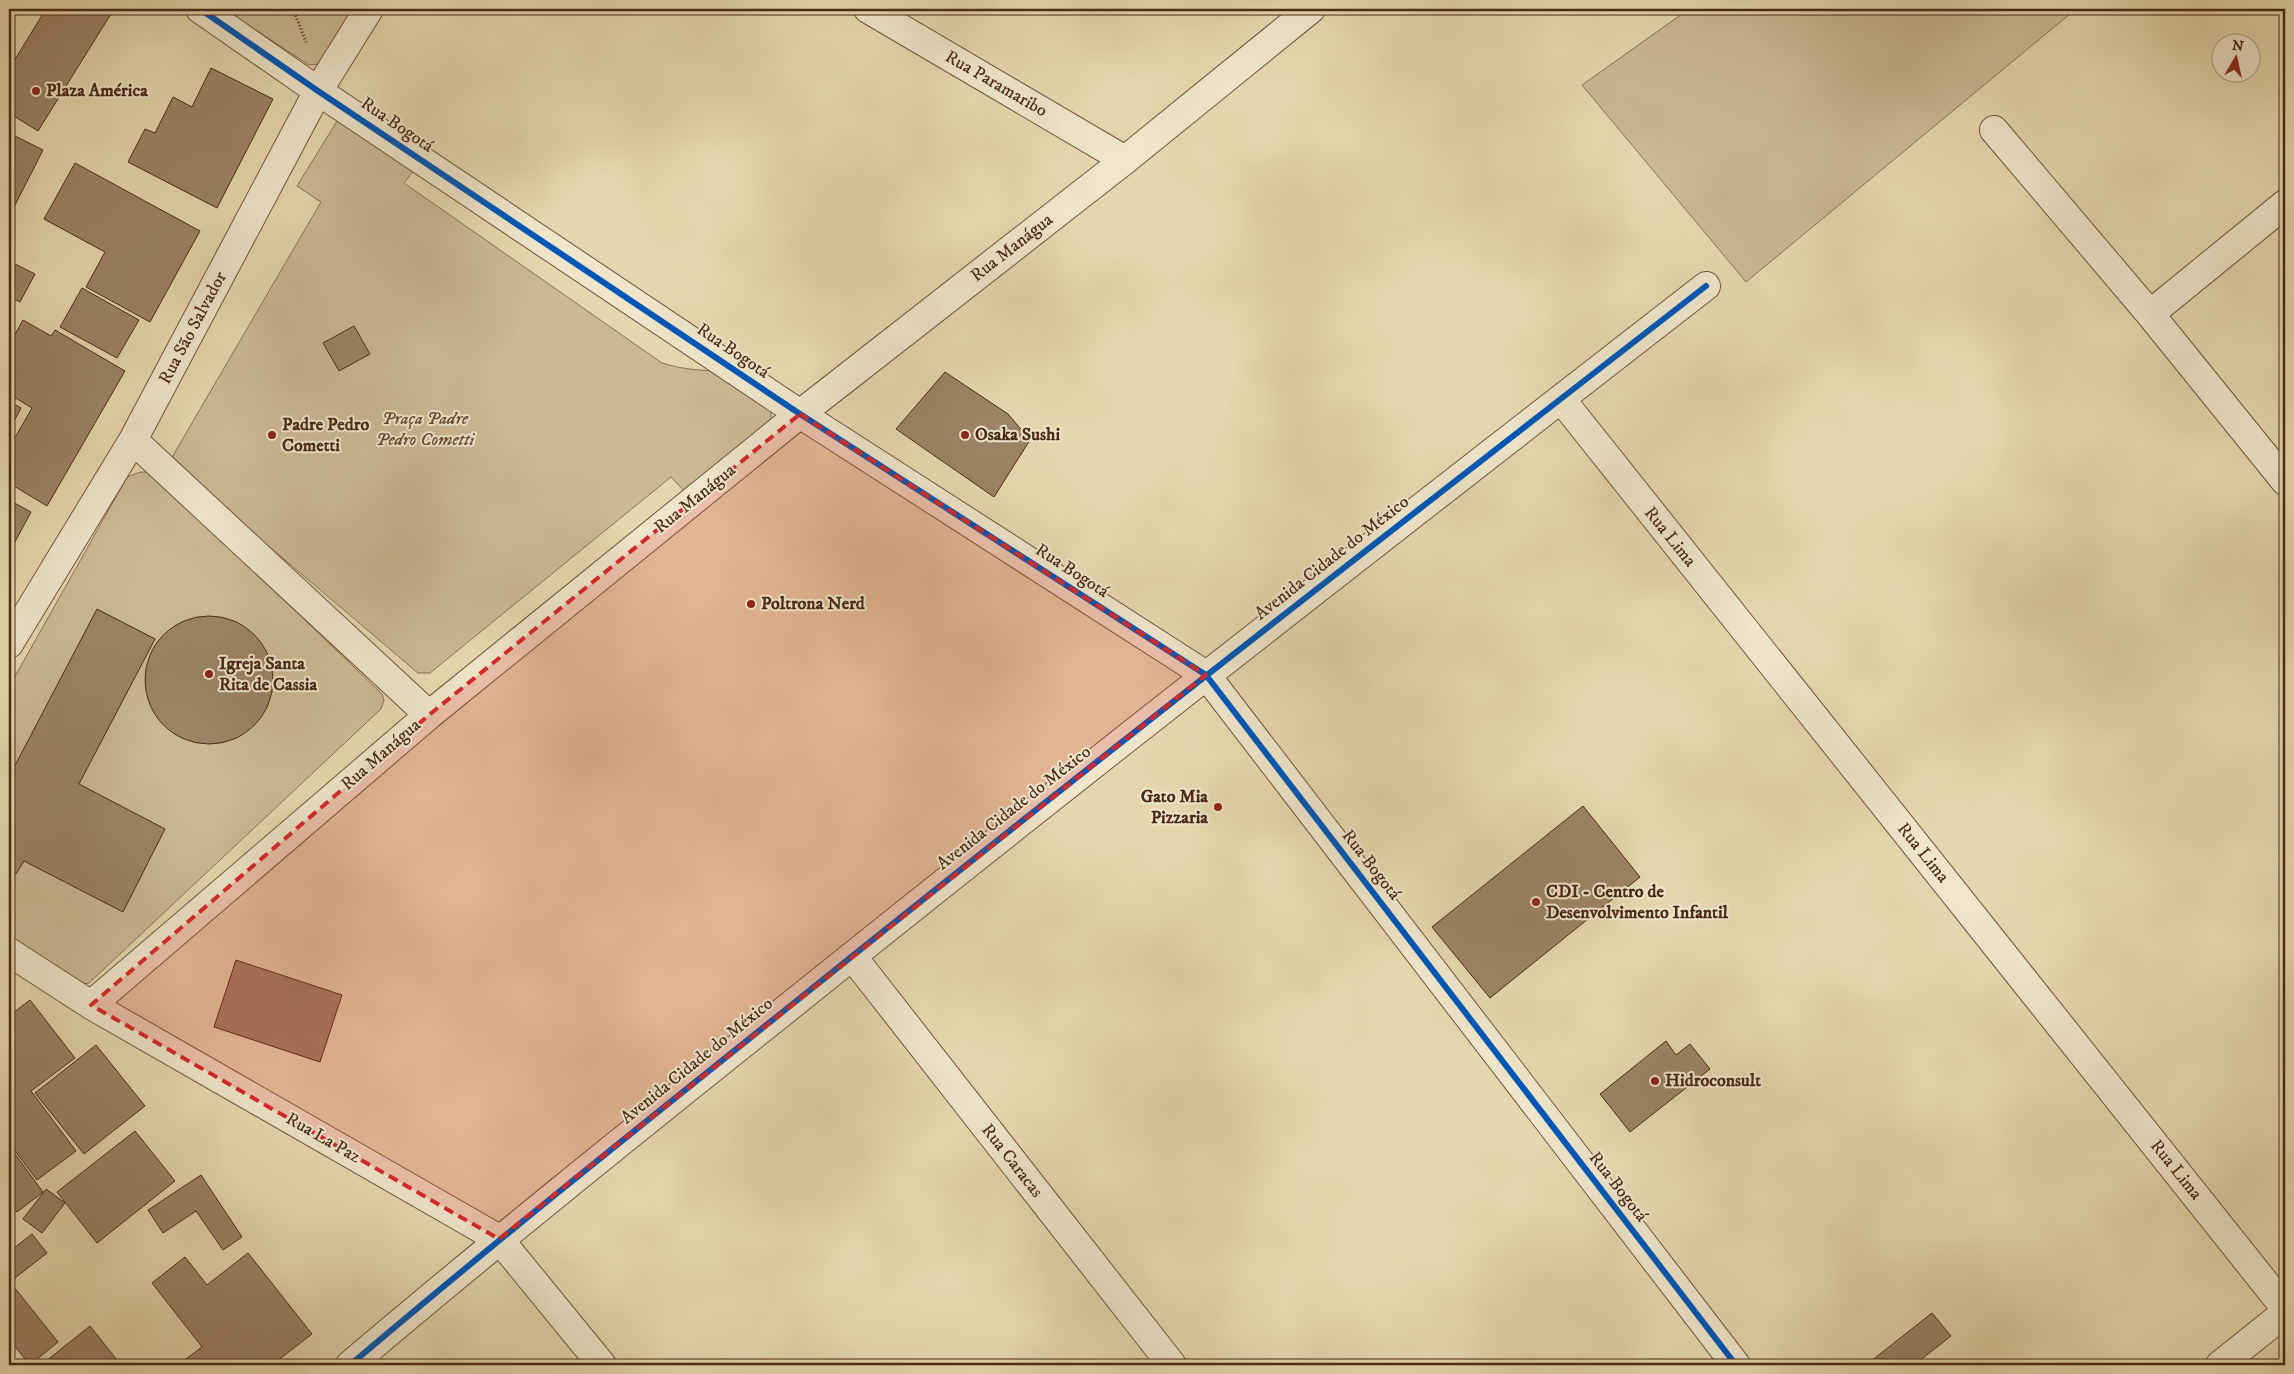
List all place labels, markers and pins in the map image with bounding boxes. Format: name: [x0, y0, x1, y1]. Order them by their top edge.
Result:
place label: Plaza América: [46, 80, 148, 102]
marker: Plaza América: [30, 85, 42, 97]
place label: Padre Pedro Cometti: [282, 414, 369, 457]
place label: Osaka Sushi: [975, 424, 1060, 446]
marker: Padre Pedro Cometti: [266, 429, 278, 441]
marker: Osaka Sushi: [959, 429, 971, 441]
place label: Poltrona Nerd: [761, 593, 866, 615]
marker: Poltrona Nerd: [745, 598, 757, 610]
place label: Igreja Santa Rita de Cassia: [219, 653, 317, 696]
marker: Igreja Santa Rita de Cassia: [203, 668, 215, 680]
place label: Gato Mia Pizzaria: [1141, 786, 1208, 829]
marker: Gato Mia Pizzaria: [1212, 801, 1224, 813]
place label: CDI - Centro de Desenvolvimento Infantil: [1546, 881, 1729, 924]
marker: CDI - Centro de Desenvolvimento Infantil: [1530, 896, 1542, 908]
place label: Hidroconsult: [1665, 1070, 1761, 1092]
marker: Hidroconsult: [1649, 1075, 1661, 1087]

